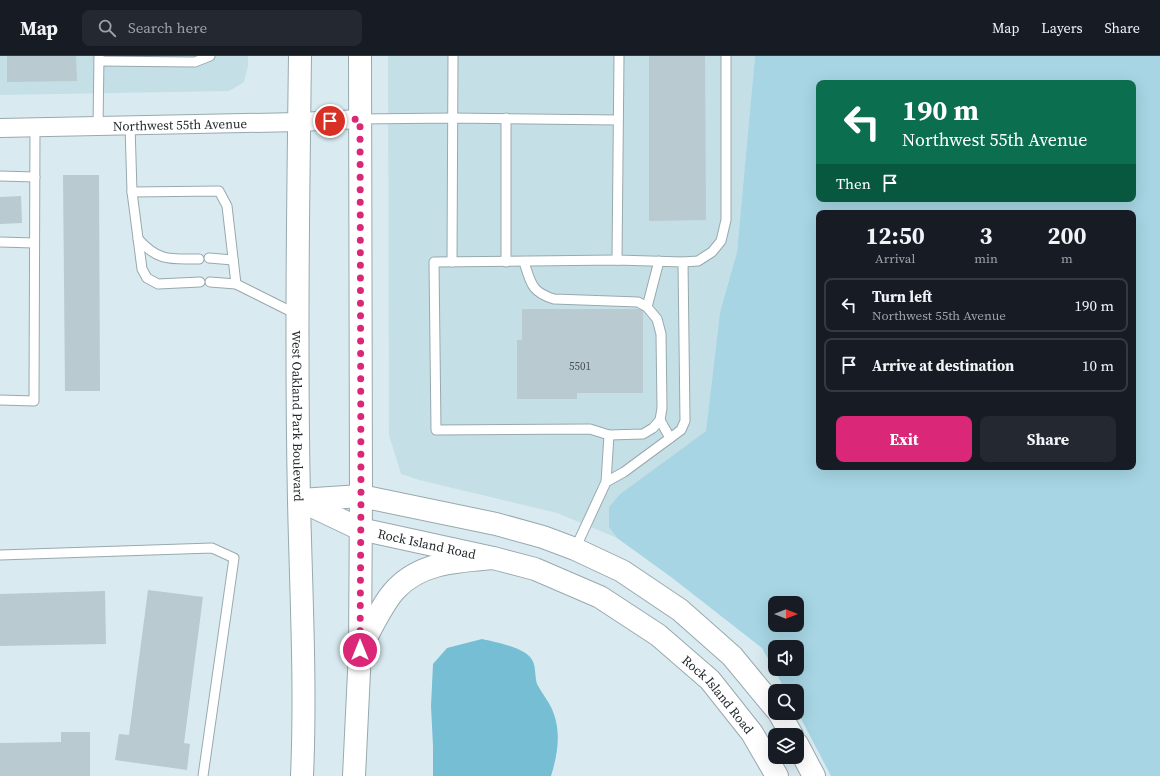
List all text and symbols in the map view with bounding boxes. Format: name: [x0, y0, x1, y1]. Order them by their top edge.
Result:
search box: [82, 10, 362, 46]
text: Map: [20, 15, 58, 41]
icon: search: [96, 17, 118, 39]
text: Search here: [128, 17, 207, 38]
text: Map: [992, 18, 1019, 38]
text: Layers: [1041, 18, 1083, 38]
text: Share: [1105, 18, 1140, 38]
text: 190 m: [902, 91, 979, 129]
icon: left: [836, 96, 888, 148]
pin: [313, 104, 347, 138]
icon: arrive: [319, 110, 341, 132]
street label: Northwest 55th Avenue: [113, 115, 248, 134]
text: Northwest 55th Avenue: [902, 127, 1087, 152]
icon: arrive: [879, 172, 901, 194]
text: Then: [836, 173, 871, 194]
text: 12:50: [866, 219, 925, 252]
text: 3: [980, 219, 993, 252]
text: 200: [1047, 219, 1086, 252]
text: Arrival: [875, 250, 915, 267]
text: min: [974, 250, 998, 267]
text: m: [1061, 250, 1073, 267]
text: Turn left: [872, 286, 932, 307]
icon: left: [838, 294, 860, 316]
text: 190 m: [1074, 295, 1114, 316]
text: Northwest 55th Avenue: [872, 307, 1006, 324]
street label: West Oakland Park Boulevard: [289, 330, 308, 502]
icon: arrive: [838, 354, 860, 376]
text: Arrive at destination: [872, 355, 1014, 376]
text: 10 m: [1082, 355, 1114, 376]
house number: 5501: [569, 359, 591, 374]
button: Exit: [836, 416, 972, 462]
button: Share: [980, 416, 1116, 462]
street label: Rock Island Road: [376, 525, 478, 563]
north arrow: [768, 596, 804, 632]
map controls: [768, 596, 804, 764]
position arrow: [339, 629, 381, 671]
button: sound: [768, 640, 804, 676]
street label: Rock Island Road: [679, 651, 758, 738]
button: search: [768, 684, 804, 720]
button: layers: [768, 728, 804, 764]

